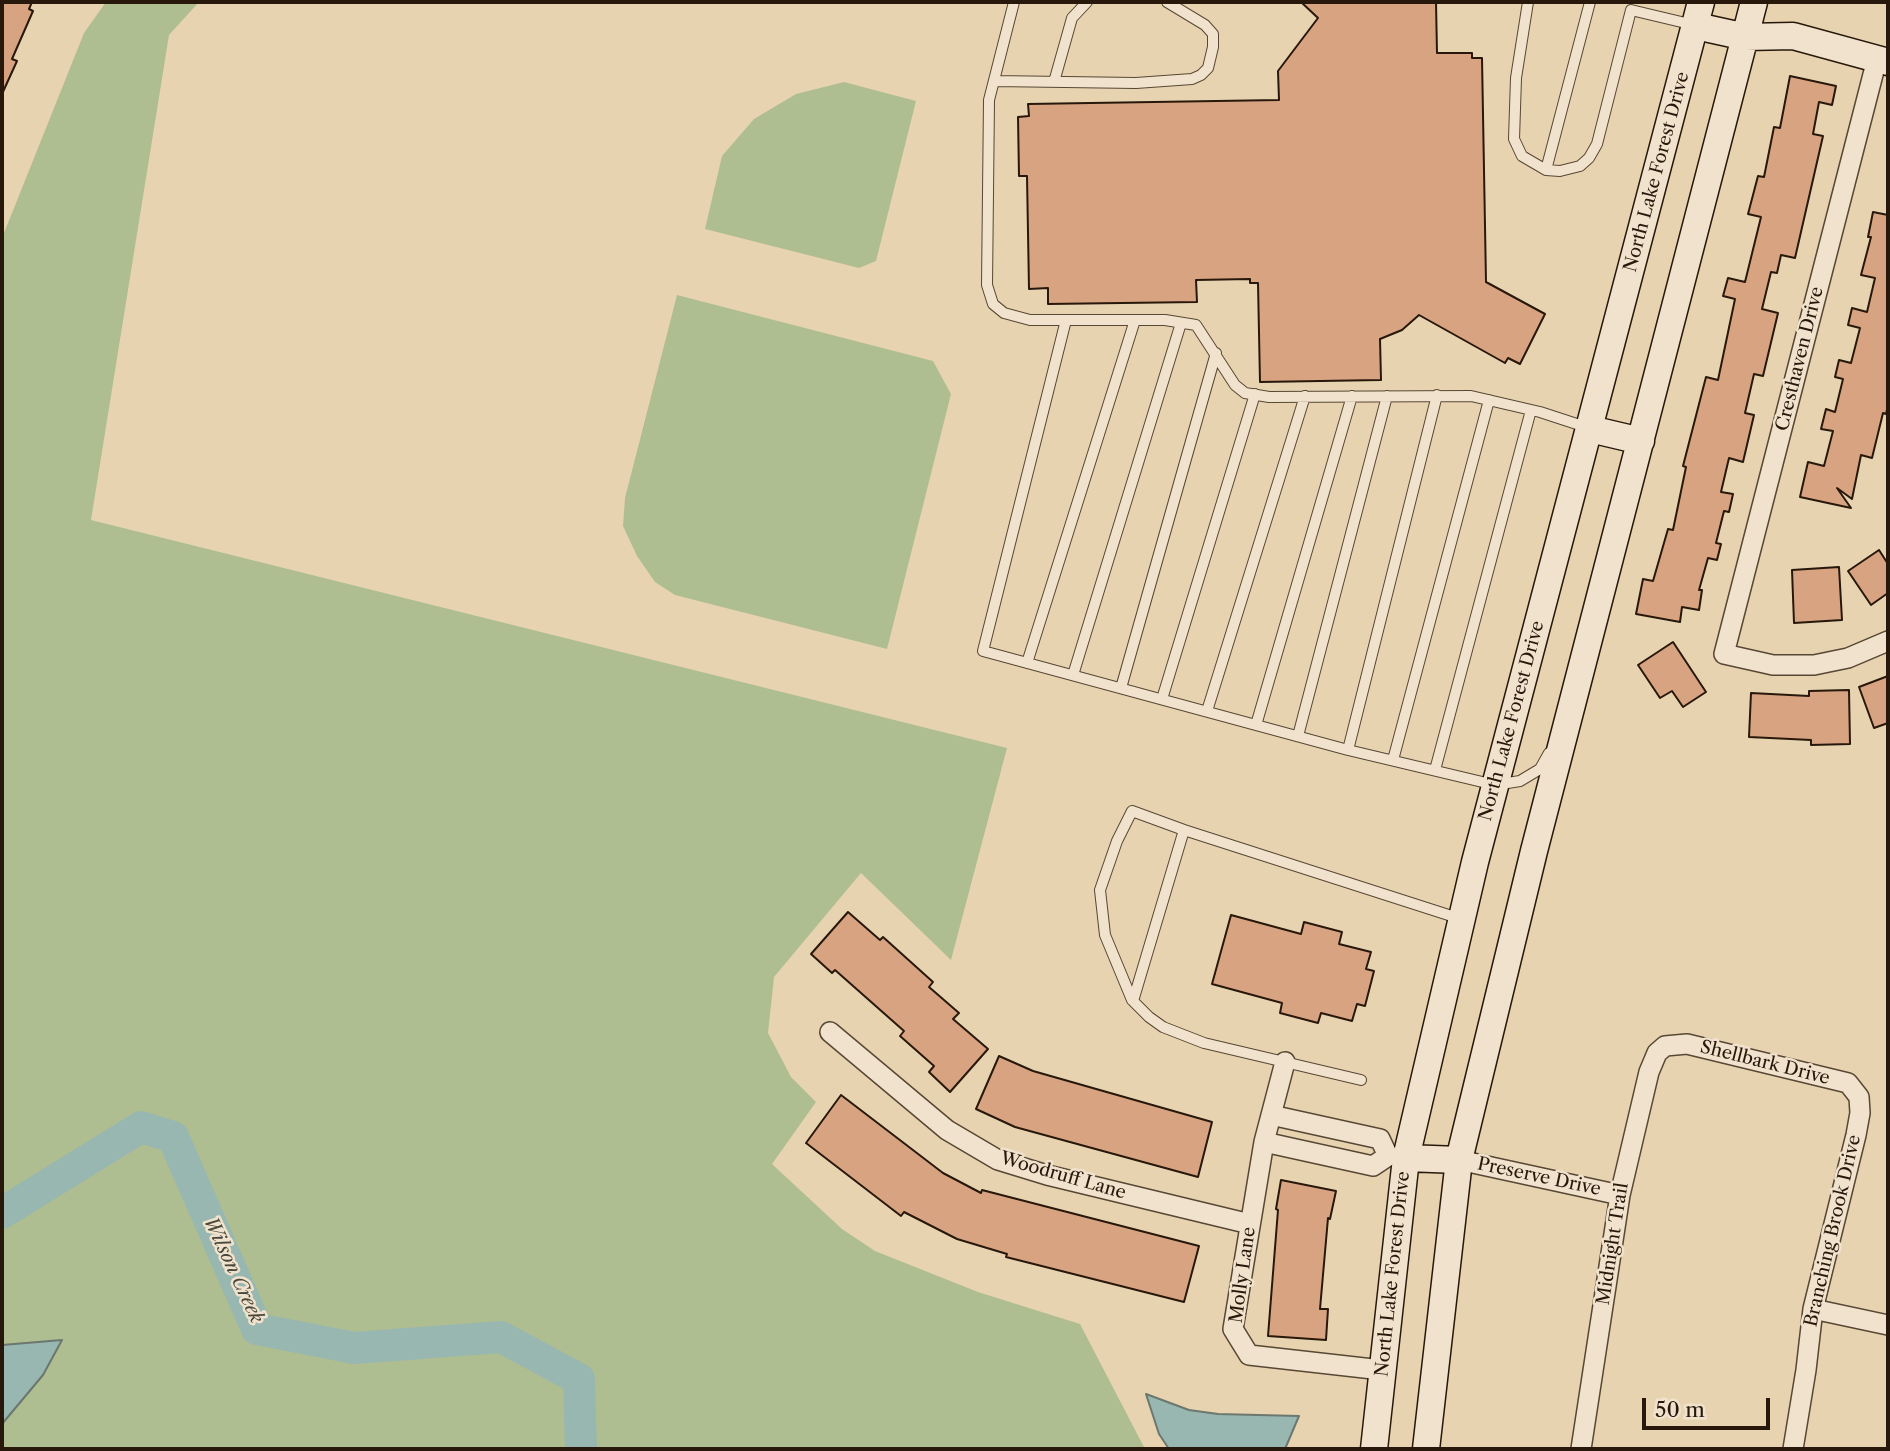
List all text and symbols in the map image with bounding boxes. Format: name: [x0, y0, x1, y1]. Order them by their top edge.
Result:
street label: North Lake Forest Drive: [1620, 70, 1694, 274]
street label: Cresthaven Drive: [1772, 285, 1828, 433]
street label: North Lake Forest Drive: [1475, 619, 1549, 823]
street label: Shellbark Drive: [1698, 1036, 1832, 1090]
street label: Branching Brook Drive: [1800, 1133, 1866, 1329]
street label: Woodruff Lane: [998, 1148, 1128, 1204]
street label: Preserve Drive: [1475, 1153, 1603, 1201]
street label: North Lake Forest Drive: [1371, 1170, 1415, 1378]
street label: Midnight Trail: [1593, 1181, 1633, 1307]
water label: Wilson Creek: [198, 1213, 268, 1327]
street label: Molly Lane: [1226, 1226, 1260, 1324]
scale bar: [1645, 1384, 1773, 1428]
text: 50 m: [1655, 1397, 1705, 1422]

